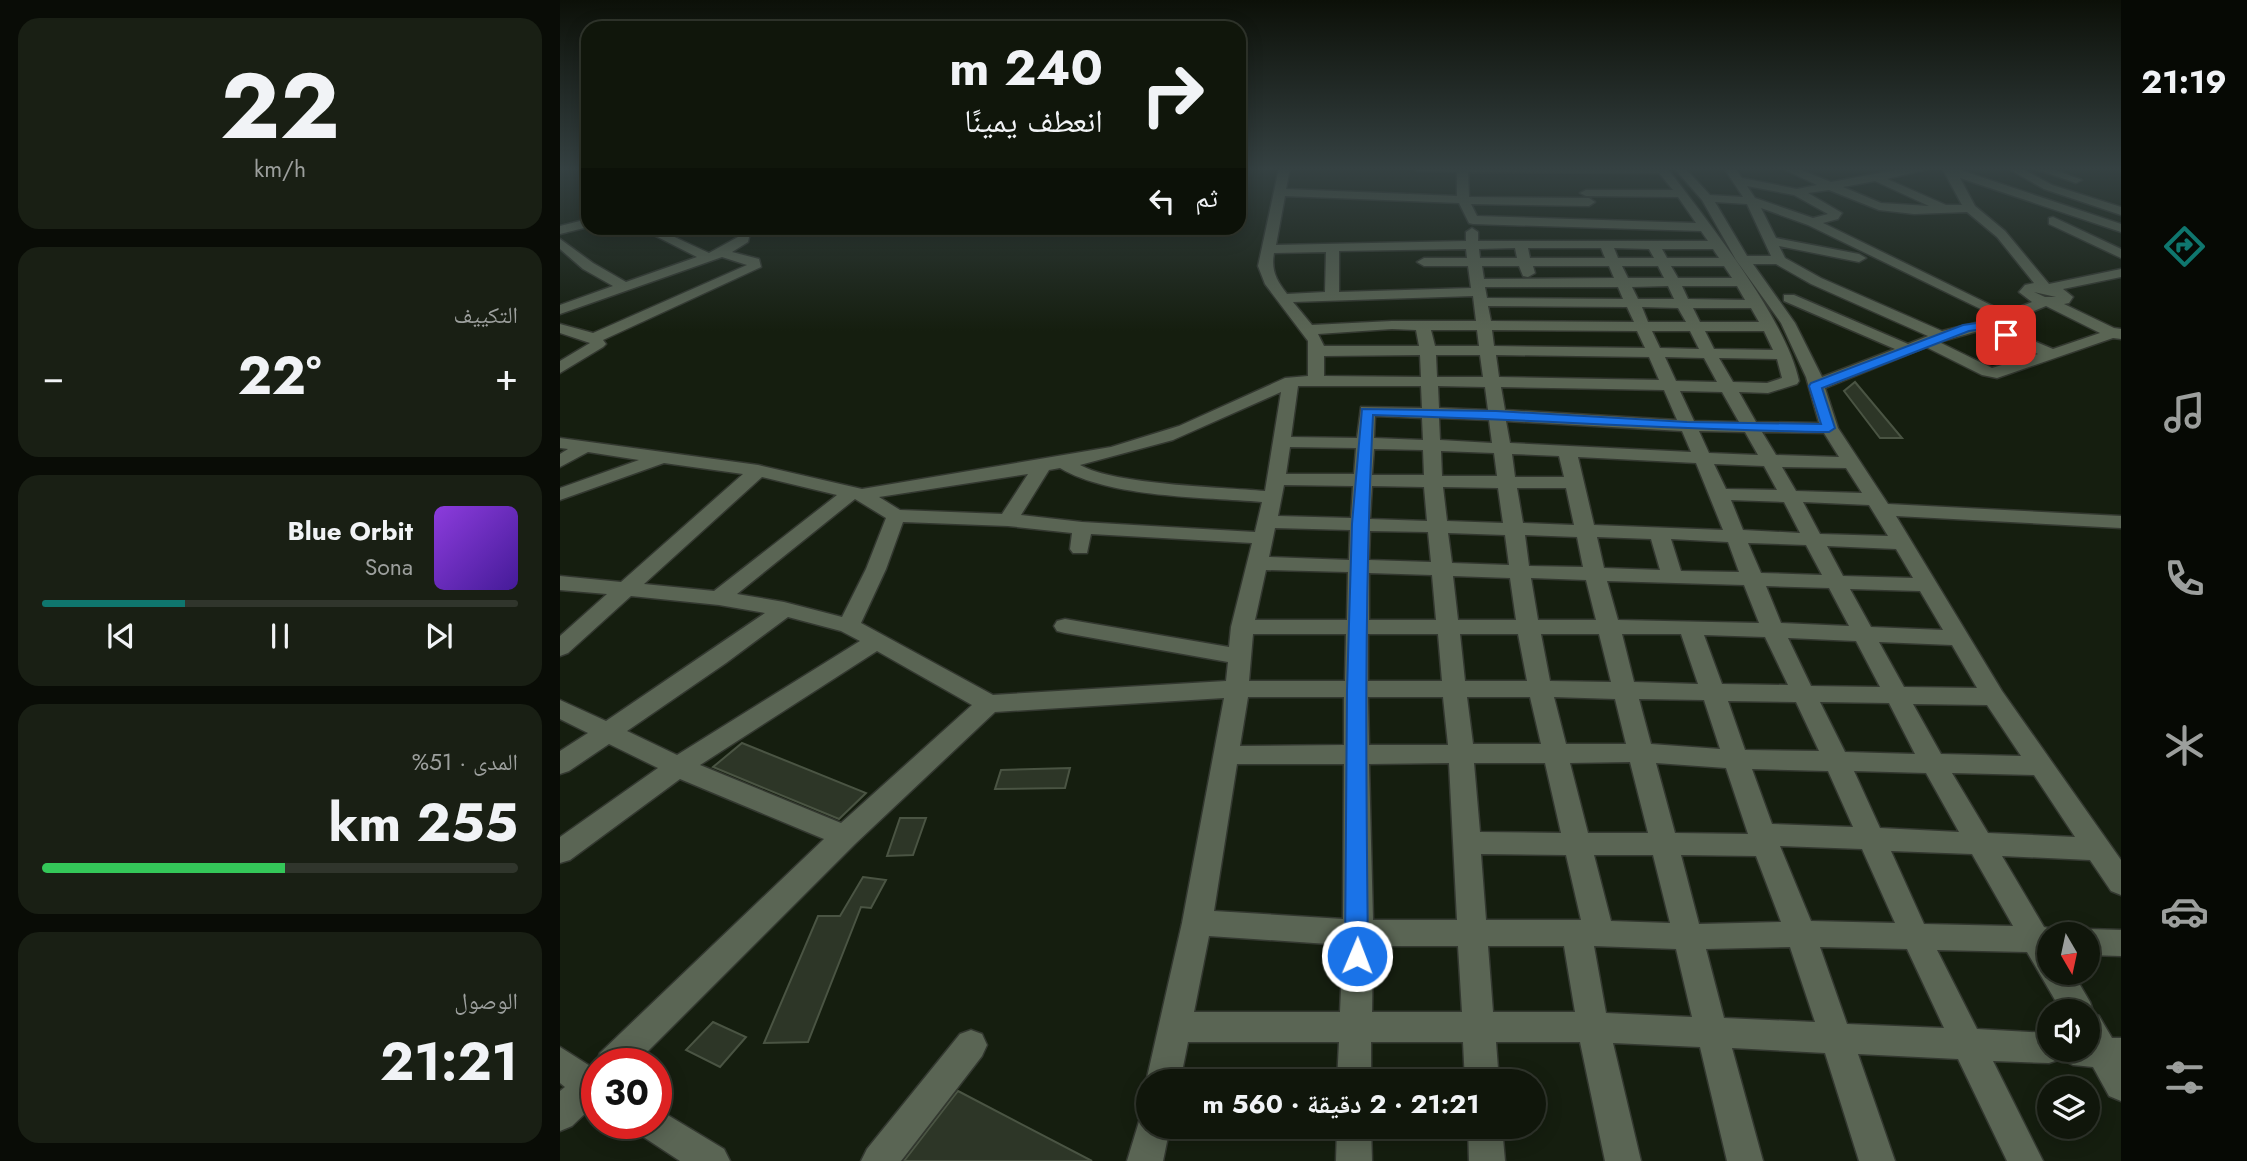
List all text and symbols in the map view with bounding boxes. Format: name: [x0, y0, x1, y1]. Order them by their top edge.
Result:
text: 240 m: [949, 33, 1103, 103]
text: 22: [220, 41, 340, 172]
icon: right: [1127, 49, 1218, 140]
text: 21:19: [2141, 59, 2227, 105]
text: انعطف يمينًا: [964, 98, 1103, 144]
text: km/h: [254, 152, 306, 186]
text: ثم: [1195, 179, 1218, 217]
icon: left: [1143, 182, 1181, 220]
icon: directions: [2160, 222, 2209, 271]
text: التكييف: [453, 298, 518, 332]
pin: [1976, 305, 2036, 365]
icon: arrive: [1987, 316, 2025, 354]
text: 22°: [238, 338, 321, 414]
text: −: [42, 349, 64, 404]
text: +: [495, 349, 518, 404]
icon: music: [2160, 388, 2209, 437]
text: Blue Orbit: [288, 512, 413, 550]
text: Sona: [365, 550, 413, 584]
icon: phone: [2160, 554, 2209, 603]
icon: previous: [102, 617, 140, 655]
icon: pause: [261, 617, 299, 655]
icon: next: [420, 617, 458, 655]
icon: climate: [2160, 721, 2209, 770]
text: المدى · 51%: [412, 745, 518, 779]
text: 255 km: [329, 785, 518, 861]
icon: car: [2160, 887, 2209, 936]
position arrow: [1320, 919, 1394, 993]
north arrow: [2037, 922, 2100, 985]
map controls: [2037, 922, 2100, 1139]
text: الوصول: [454, 984, 518, 1018]
button: sound: [2037, 999, 2100, 1062]
text: 21:21: [380, 1024, 518, 1100]
speed limit sign: 30: [581, 1048, 672, 1139]
icon: filters: [2160, 1053, 2209, 1102]
button: layers: [2037, 1076, 2100, 1139]
text: 21:21 · 2 دقيقة · 560 m: [1203, 1085, 1479, 1123]

